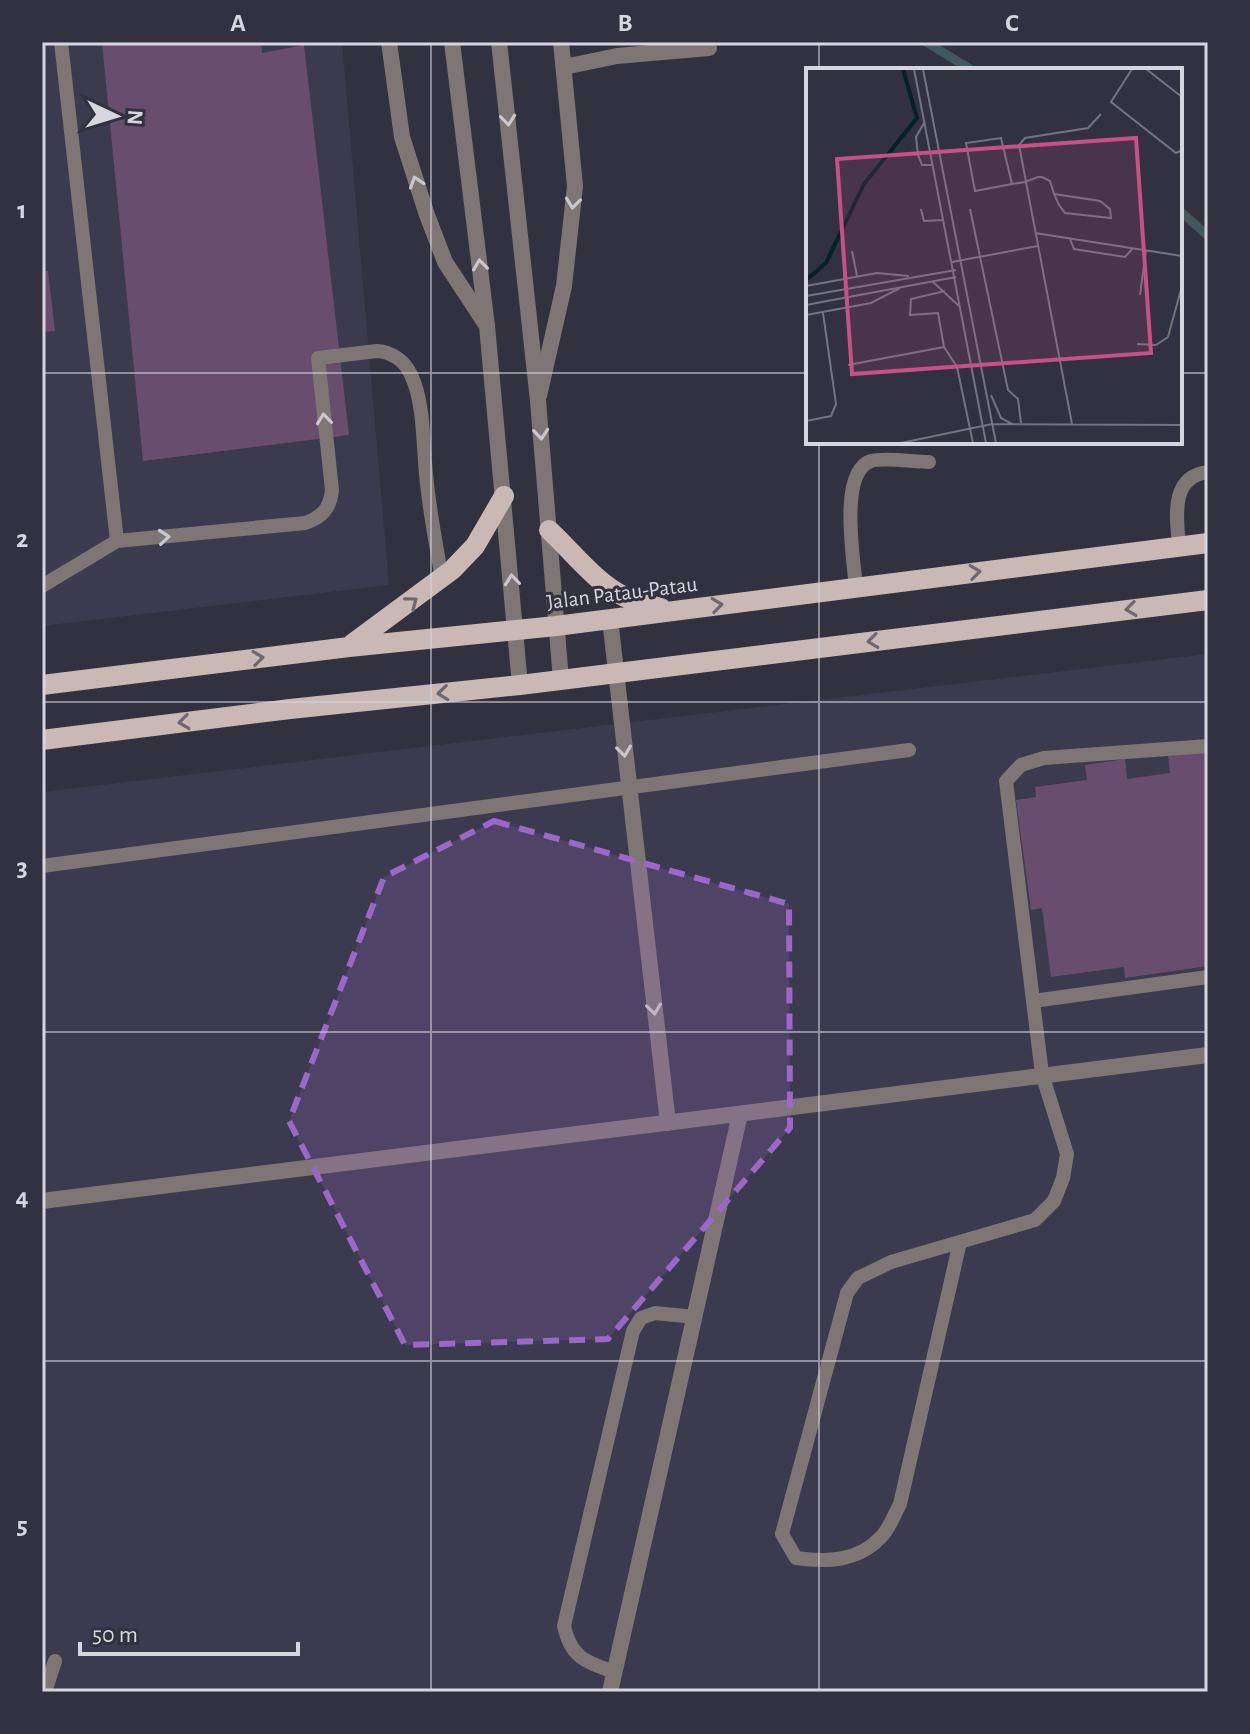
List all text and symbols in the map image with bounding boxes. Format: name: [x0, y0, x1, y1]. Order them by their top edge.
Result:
text: A: [230, 10, 246, 36]
text: B: [617, 10, 633, 36]
text: C: [1005, 10, 1019, 36]
inset map: [806, 68, 1182, 444]
north arrow: [76, 76, 156, 156]
text: N: [123, 109, 146, 126]
one-way arrow: [499, 113, 516, 126]
one-way arrow: [409, 175, 425, 189]
text: 1: [17, 197, 27, 223]
one-way arrow: [565, 197, 582, 210]
one-way arrow: [471, 258, 488, 271]
one-way arrow: [316, 412, 333, 425]
one-way arrow: [532, 428, 549, 441]
text: 2: [16, 526, 28, 552]
one-way arrow: [158, 528, 171, 545]
one-way arrow: [969, 564, 982, 581]
one-way arrow: [504, 573, 521, 586]
street label: Jalan Patau-Patau: [545, 573, 699, 613]
one-way arrow: [711, 596, 724, 613]
one-way arrow: [404, 597, 418, 611]
one-way arrow: [1124, 601, 1137, 618]
one-way arrow: [866, 633, 879, 650]
one-way arrow: [251, 650, 265, 667]
one-way arrow: [436, 684, 449, 701]
one-way arrow: [177, 714, 190, 731]
one-way arrow: [615, 745, 632, 758]
text: 3: [16, 855, 28, 881]
one-way arrow: [646, 1003, 663, 1016]
text: 4: [15, 1184, 29, 1210]
text: 5: [16, 1513, 28, 1539]
scale bar: [80, 1606, 298, 1656]
text: 50 m: [92, 1623, 138, 1647]

